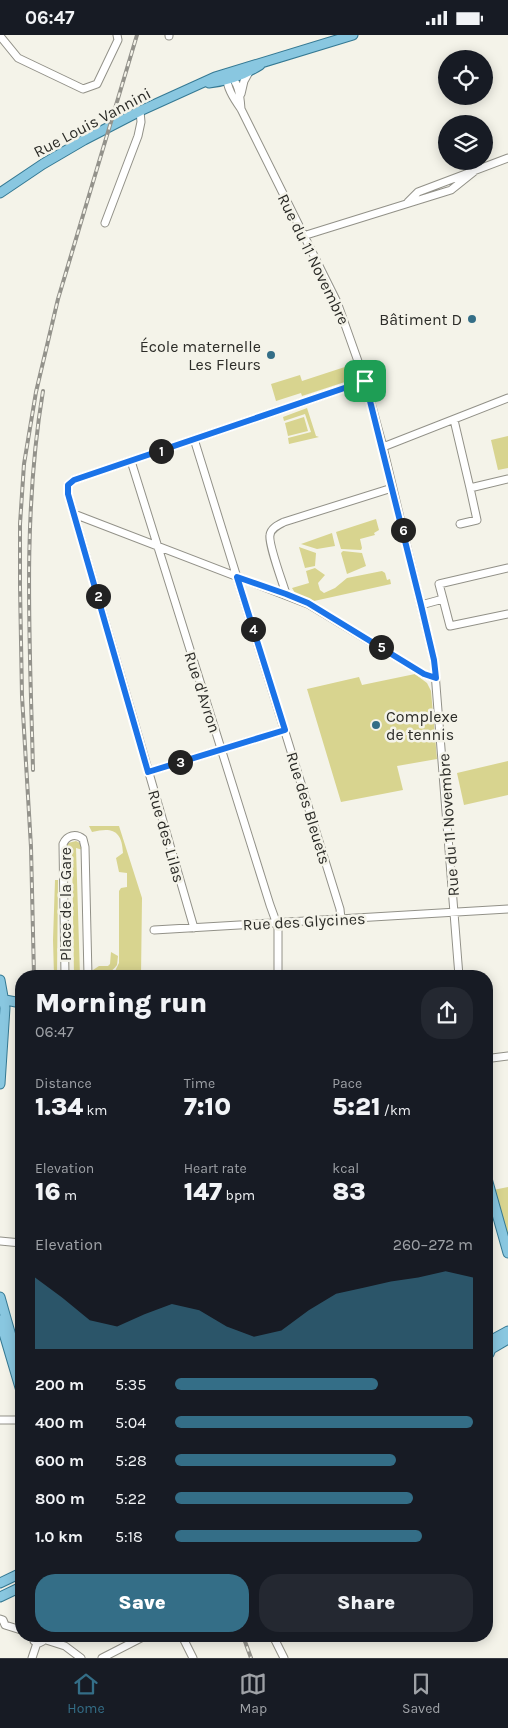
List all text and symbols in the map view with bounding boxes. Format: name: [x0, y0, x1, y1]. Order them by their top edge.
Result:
text: 06:47: [25, 7, 74, 29]
map controls: [438, 50, 493, 170]
button: locate: [438, 50, 493, 105]
street label: Rue Louis Vannini: [30, 83, 154, 161]
button: layers: [438, 115, 493, 170]
street label: Rue du 11 Novembre: [274, 191, 353, 328]
place label: Bâtiment D: [379, 310, 462, 329]
marker: Bâtiment D: [466, 313, 478, 325]
place label: École maternelle Les Fleurs: [140, 337, 261, 374]
marker: École maternelle Les Fleurs: [265, 349, 277, 361]
pin: [344, 360, 386, 402]
icon: arrive: [351, 367, 379, 395]
pin: 1: [148, 439, 174, 463]
text: 1: [159, 443, 164, 460]
pin: 6: [390, 517, 416, 543]
text: 6: [399, 522, 408, 539]
pin: 2: [86, 583, 110, 609]
text: 2: [94, 588, 103, 605]
pin: 4: [240, 617, 266, 641]
text: 4: [249, 621, 258, 638]
pin: 5: [368, 635, 394, 659]
text: 5: [377, 639, 386, 656]
street label: Rue d'Avron: [180, 649, 225, 735]
place label: Complexe de tennis: [386, 707, 458, 744]
marker: Complexe de tennis: [370, 719, 382, 731]
pin: 3: [168, 749, 192, 775]
street label: Rue des Bleuets: [282, 750, 335, 867]
street label: Rue du 11 Novembre: [434, 753, 463, 897]
text: 3: [176, 754, 185, 771]
street label: Rue des Lilas: [144, 788, 189, 885]
street label: Place de la Gare: [56, 847, 75, 961]
street label: Rue des Glycines: [242, 909, 366, 934]
text: Morning run: [35, 986, 207, 1019]
button: share: [421, 987, 473, 1039]
text: 06:47: [35, 1022, 74, 1041]
text: Distance: [35, 1075, 92, 1092]
text: Time: [184, 1075, 215, 1092]
text: Pace: [332, 1075, 362, 1092]
text: 1.34: [35, 1092, 83, 1121]
text: 7:10: [184, 1092, 231, 1121]
text: 5:21: [332, 1092, 381, 1121]
text: km: [83, 1102, 107, 1119]
text: /km: [381, 1102, 411, 1119]
text: Elevation: [35, 1160, 94, 1177]
text: Heart rate: [184, 1160, 247, 1177]
text: kcal: [332, 1160, 359, 1177]
text: 16: [35, 1177, 61, 1206]
text: 147: [184, 1177, 222, 1206]
text: 83: [332, 1177, 366, 1206]
text: m: [61, 1187, 77, 1204]
text: bpm: [222, 1187, 255, 1204]
text: Elevation: [35, 1235, 103, 1254]
text: 260–272 m: [393, 1235, 473, 1254]
text: 200 m: [35, 1375, 84, 1394]
text: 5:35: [115, 1375, 146, 1394]
text: 400 m: [35, 1413, 84, 1432]
text: 5:04: [115, 1413, 146, 1432]
text: 600 m: [35, 1451, 84, 1470]
text: 5:28: [115, 1451, 147, 1470]
text: 800 m: [35, 1489, 85, 1508]
text: 5:22: [115, 1489, 146, 1508]
text: 1.0 km: [35, 1527, 83, 1546]
text: 5:18: [115, 1527, 143, 1546]
button: Save: [35, 1574, 249, 1632]
button: Share: [259, 1574, 473, 1632]
tab: Home: [67, 1670, 105, 1717]
tab: Map: [239, 1670, 267, 1717]
tab: Saved: [402, 1670, 441, 1717]

